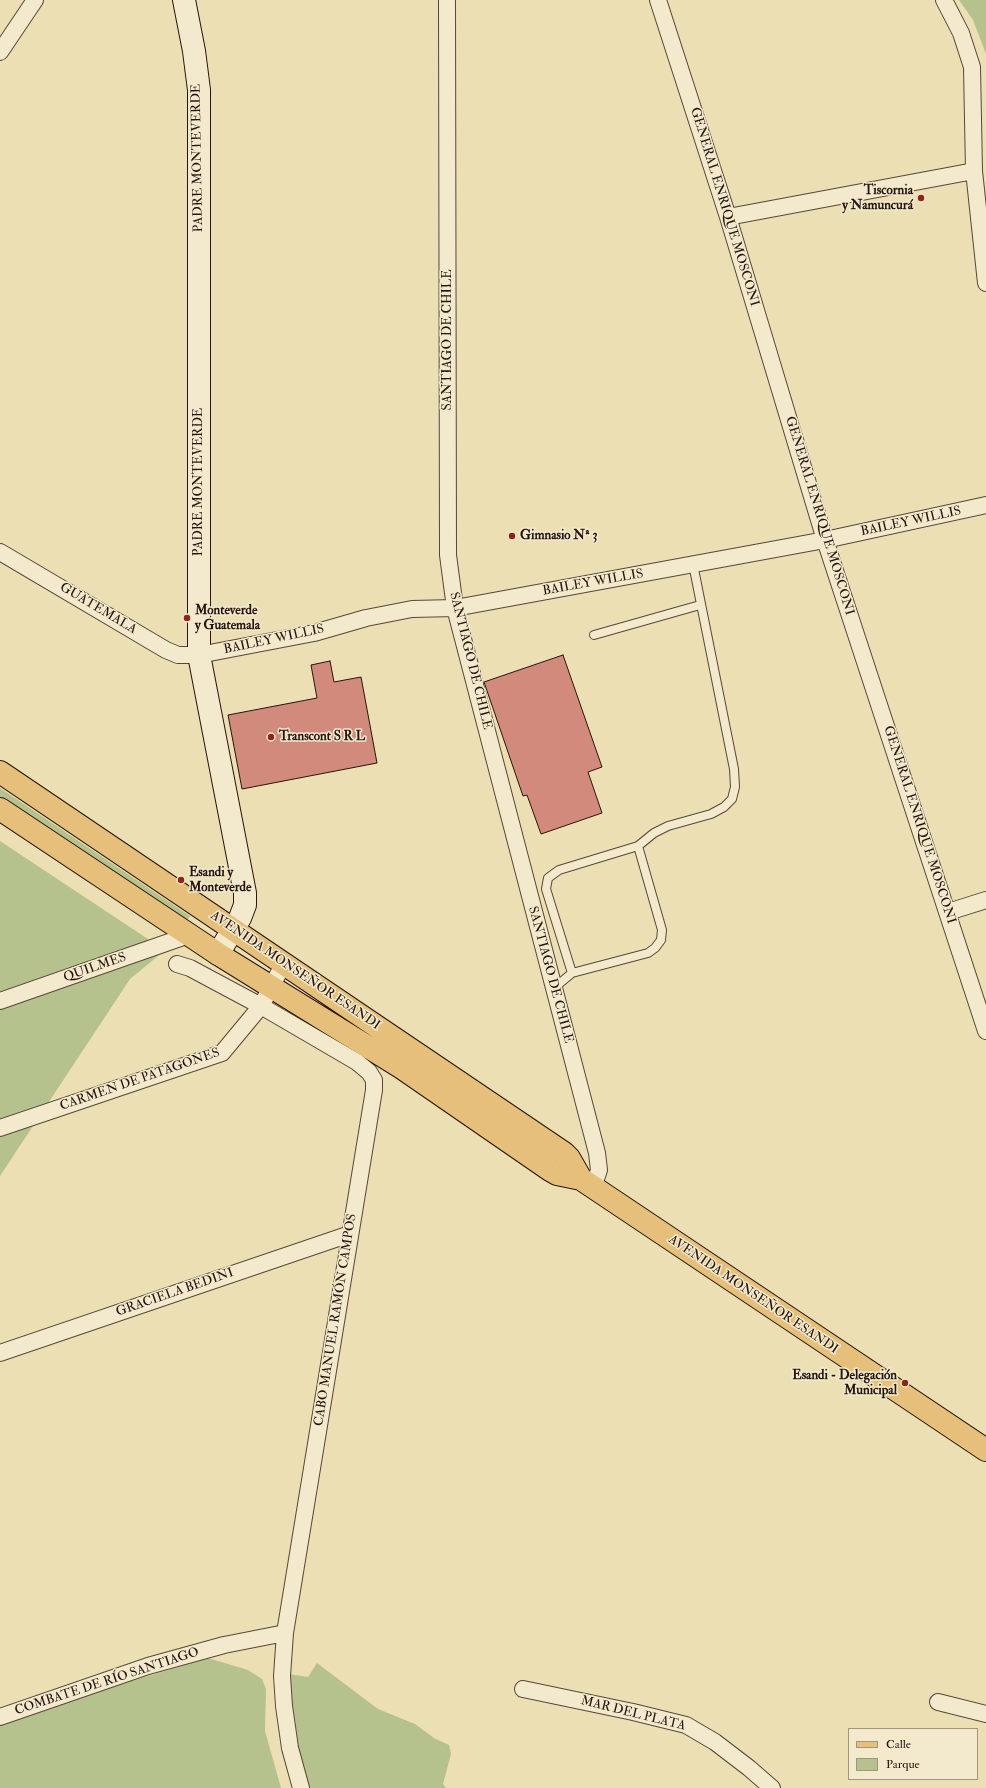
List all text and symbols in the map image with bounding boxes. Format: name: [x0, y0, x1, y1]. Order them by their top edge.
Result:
street label: PADRE MONTEVERDE: [189, 84, 207, 232]
street label: GENERAL ENRIQUE MOSCONI: [686, 106, 762, 308]
place label: Tiscornia y Namuncurá: [842, 183, 913, 214]
marker: Tiscornia y Namuncurá: [916, 193, 926, 203]
street label: SANTIAGO DE CHILE: [440, 269, 456, 411]
street label: PADRE MONTEVERDE: [191, 408, 207, 556]
street label: GENERAL ENRIQUE MOSCONI: [781, 415, 857, 617]
street label: BAILEY WILLIS: [859, 504, 963, 540]
place label: Gimnasio Nª 3: [520, 528, 598, 544]
marker: Gimnasio Nª 3: [507, 531, 517, 541]
street label: BAILEY WILLIS: [541, 566, 645, 600]
street label: GUATEMALA: [57, 580, 139, 638]
street label: SANTIAGO DE CHILE: [445, 591, 495, 731]
place label: Monteverde y Guatemala: [195, 603, 260, 634]
marker: Monteverde y Guatemala: [182, 613, 192, 623]
street label: BAILEY WILLIS: [222, 622, 326, 658]
street label: GENERAL ENRIQUE MOSCONI: [880, 724, 958, 926]
place label: Transcont S R L: [279, 729, 365, 745]
marker: Transcont S R L: [266, 732, 276, 742]
place label: Esandi y Monteverde: [189, 865, 251, 896]
marker: Esandi y Monteverde: [176, 875, 186, 885]
street label: SANTIAGO DE CHILE: [524, 905, 576, 1045]
street label: AVENIDA MONSEÑOR ESANDI: [207, 908, 383, 1034]
street label: QUILMES: [61, 950, 129, 986]
street label: CARMEN DE PATAGONES: [58, 1045, 222, 1115]
street label: CABO MANUEL RAMÓN CAMPOS: [311, 1213, 361, 1427]
street label: AVENIDA MONSEÑOR ESANDI: [665, 1232, 841, 1358]
street label: GRACIELA BEDINI: [114, 1266, 236, 1320]
place label: Esandi - Delegación Municipal: [792, 1368, 897, 1399]
marker: Esandi - Delegación Municipal: [900, 1378, 910, 1388]
street label: COMBATE DE RÍO SANTIAGO: [13, 1645, 201, 1719]
street label: MAR DEL PLATA: [579, 1693, 687, 1735]
legend: [848, 1728, 978, 1780]
text: Calle: [886, 1737, 911, 1752]
text: Parque: [886, 1757, 920, 1772]

